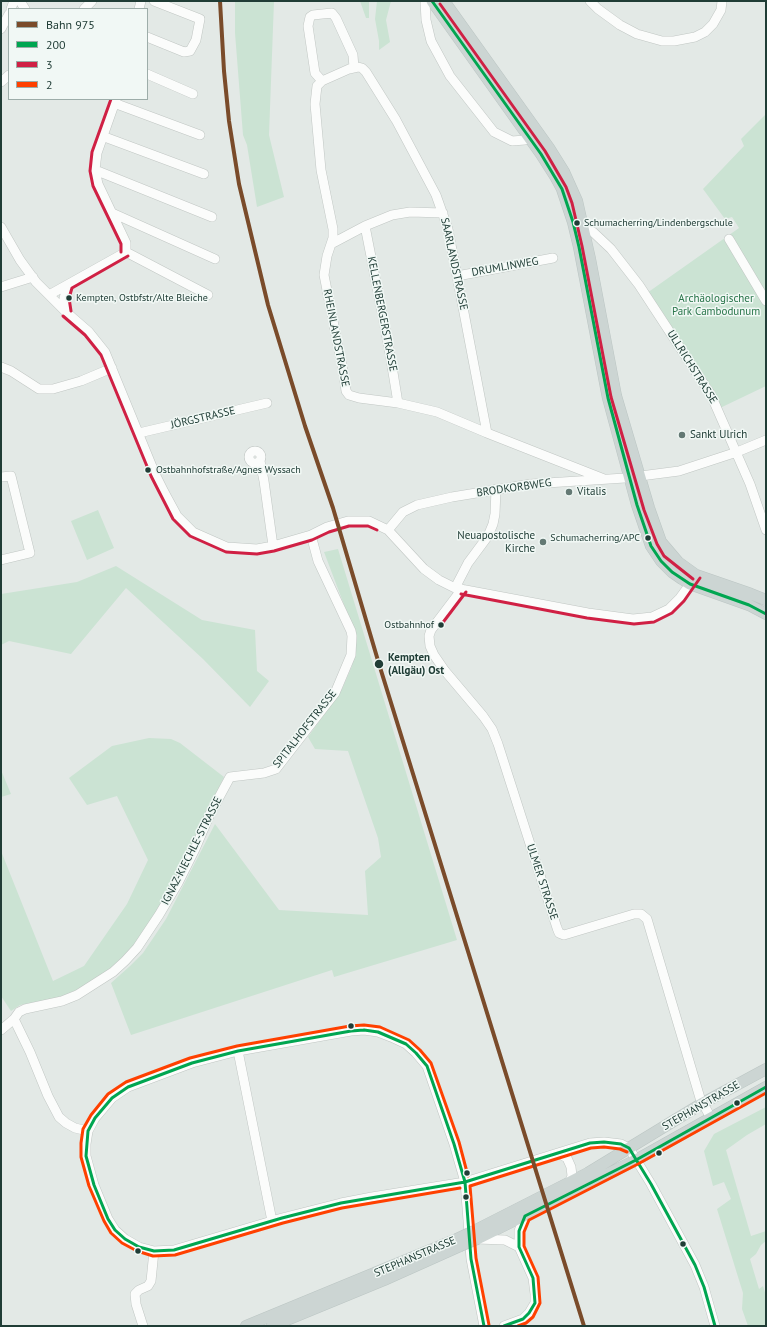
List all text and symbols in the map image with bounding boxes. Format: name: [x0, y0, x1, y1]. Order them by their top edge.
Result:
legend: [8, 8, 148, 100]
text: Bahn 975: [46, 17, 95, 32]
text: 200: [46, 37, 66, 52]
text: 3: [46, 57, 53, 72]
text: 2: [46, 77, 53, 92]
street label: SAARLANDSTRASSE: [438, 217, 470, 311]
place label: Schumacherring/Lindenbergschule: [584, 217, 733, 229]
marker: Schumacherring/Lindenbergschule: [572, 218, 582, 228]
street label: KELLENBERGERSTRASSE: [364, 255, 400, 373]
street label: DRUMLINWEG: [471, 255, 539, 279]
street label: RHEINLANDSTRASSE: [320, 288, 352, 388]
place label: Kempten, Ostbfstr/Alte Bleiche: [76, 292, 208, 304]
park label: Archäologischer Park Cambodunum: [672, 292, 760, 318]
marker: Kempten, Ostbfstr/Alte Bleiche: [64, 293, 74, 303]
street label: ULLRICHSTRASSE: [664, 328, 720, 406]
street label: JÖRGSTRASSE: [169, 404, 237, 432]
place label: Sankt Ulrich: [690, 428, 747, 442]
marker: Sankt Ulrich: [677, 430, 687, 440]
place label: Ostbahnhofstraße/Agnes Wyssach: [156, 464, 301, 476]
marker: Ostbahnhofstraße/Agnes Wyssach: [143, 465, 153, 475]
street label: BRODKORBWEG: [476, 476, 552, 500]
place label: Vitalis: [577, 485, 606, 499]
marker: Vitalis: [564, 487, 574, 497]
place label: Neuapostolische Kirche: [457, 529, 535, 555]
place label: Schumacherring/APC: [550, 532, 640, 544]
marker: Schumacherring/APC: [643, 533, 653, 543]
marker: Neuapostolische Kirche: [538, 537, 548, 547]
place label: Ostbahnhof: [384, 619, 434, 631]
marker: Ostbahnhof: [436, 620, 446, 630]
place label: Kempten (Allgäu) Ost: [388, 651, 444, 677]
marker: Kempten (Allgäu) Ost: [373, 658, 385, 670]
street label: SPITALHOFSTRASSE: [270, 687, 340, 771]
street label: IGNAZ-KIECHLE-STRASSE: [159, 795, 225, 907]
street label: ULMER STRASSE: [523, 842, 561, 922]
unlabelled marker: [346, 1021, 356, 1031]
street label: STEPHANSTRASSE: [660, 1078, 742, 1134]
unlabelled marker: [732, 1098, 742, 1108]
unlabelled marker: [654, 1148, 664, 1158]
unlabelled marker: [462, 1168, 472, 1178]
unlabelled marker: [461, 1192, 471, 1202]
street label: STEPHANSTRASSE: [372, 1234, 458, 1280]
unlabelled marker: [678, 1239, 688, 1249]
unlabelled marker: [133, 1246, 143, 1256]

